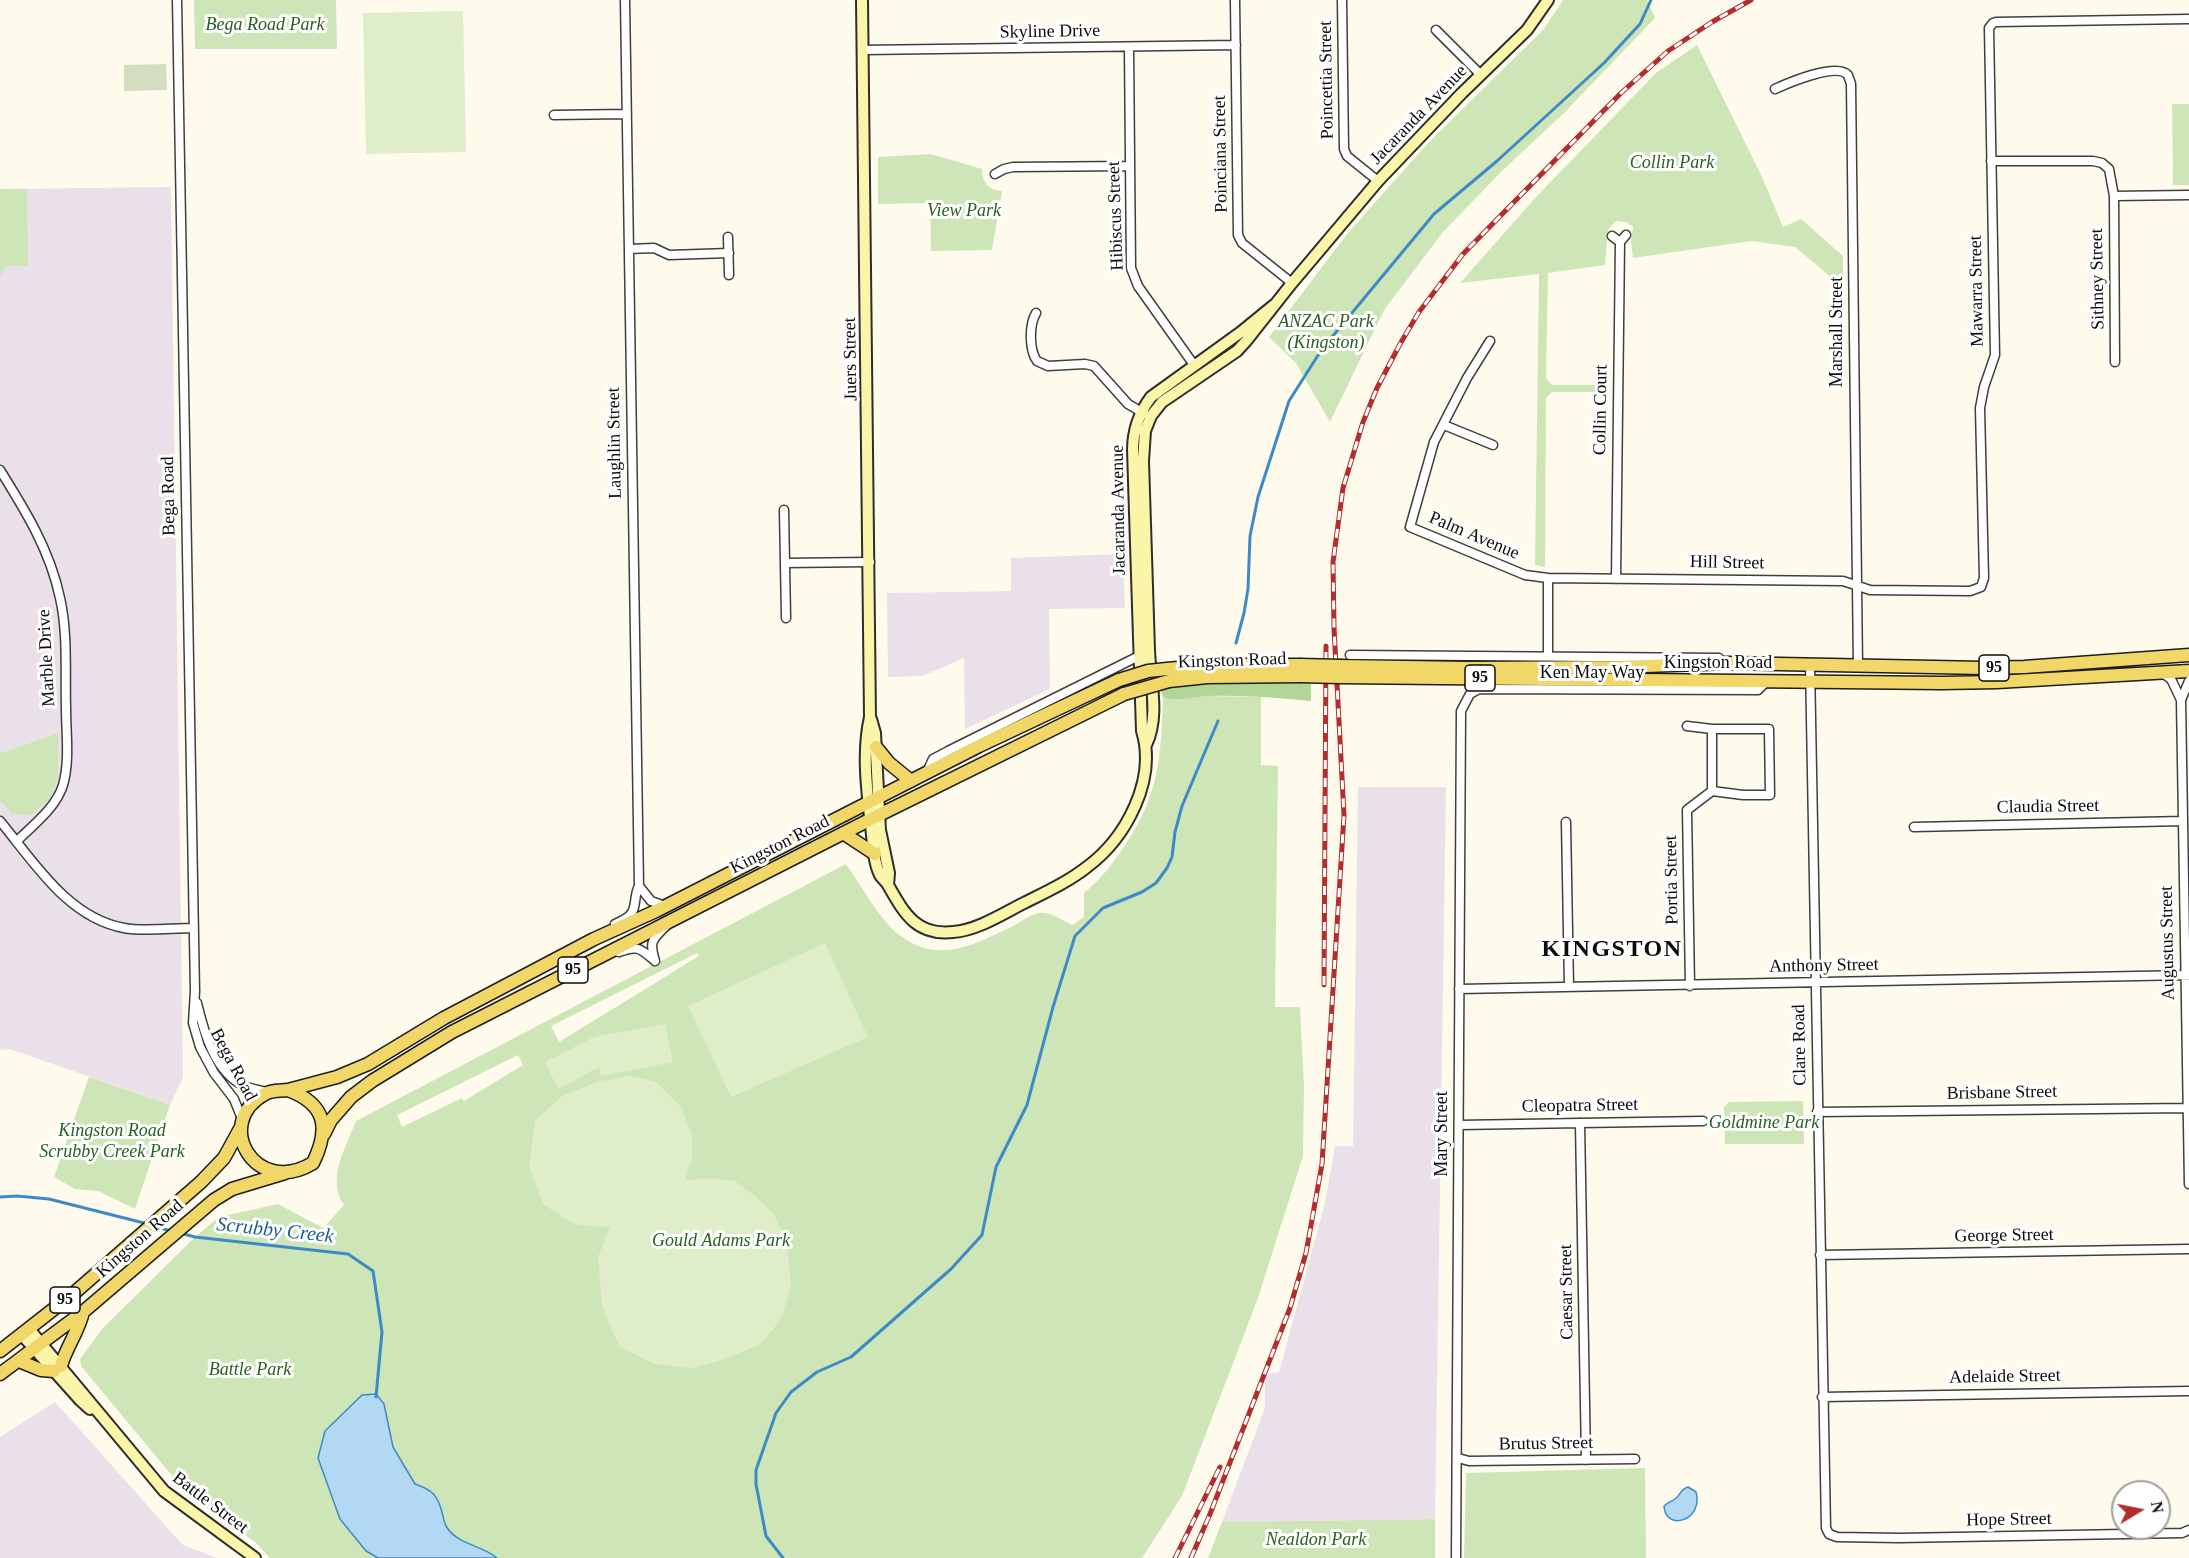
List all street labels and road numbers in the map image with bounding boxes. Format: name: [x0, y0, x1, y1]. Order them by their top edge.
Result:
street label: Skyline Drive: [1000, 20, 1100, 44]
street label: Poincettia Street: [1315, 21, 1339, 139]
street label: Jacaranda Avenue: [1366, 61, 1472, 169]
street label: Poinciana Street: [1209, 95, 1233, 213]
street label: Hibiscus Street: [1103, 161, 1129, 271]
street label: Sithney Street: [2086, 228, 2110, 330]
street label: Mawarra Street: [1965, 235, 1989, 347]
street label: Marshall Street: [1826, 277, 1848, 387]
street label: Juers Street: [839, 317, 863, 401]
street label: Collin Court: [1589, 365, 1613, 455]
street label: Laughlin Street: [603, 387, 627, 499]
street label: Jacaranda Avenue: [1107, 445, 1131, 575]
street label: Bega Road: [158, 456, 180, 536]
street label: Palm Avenue: [1426, 507, 1522, 565]
street label: Hill Street: [1690, 552, 1764, 574]
street label: Marble Drive: [34, 609, 60, 707]
street label: Kingston Road: [1177, 648, 1287, 674]
street label: Kingston Road: [1664, 652, 1772, 674]
road number: 95: [1979, 655, 2009, 681]
street label: Ken May Way: [1540, 662, 1644, 684]
road number: 95: [1465, 665, 1495, 691]
street label: Claudia Street: [1997, 795, 2099, 819]
street label: Kingston Road: [727, 811, 833, 879]
street label: Portia Street: [1660, 835, 1684, 925]
street label: Augustus Street: [2156, 886, 2180, 1000]
street label: Anthony Street: [1769, 954, 1879, 978]
road number: 95: [558, 957, 588, 983]
street label: Clare Road: [1788, 1004, 1812, 1086]
street label: Bega Road: [205, 1025, 261, 1105]
street label: Brisbane Street: [1947, 1081, 2057, 1105]
street label: Mary Street: [1431, 1091, 1453, 1177]
street label: Cleopatra Street: [1522, 1094, 1638, 1118]
street label: Kingston Road: [92, 1195, 188, 1283]
street label: George Street: [1954, 1224, 2054, 1248]
street label: Caesar Street: [1555, 1244, 1579, 1340]
road number: 95: [50, 1287, 80, 1313]
street label: Adelaide Street: [1949, 1365, 2061, 1389]
street label: Brutus Street: [1499, 1432, 1593, 1456]
street label: Battle Street: [168, 1467, 252, 1539]
street label: Hope Street: [1966, 1508, 2052, 1532]

